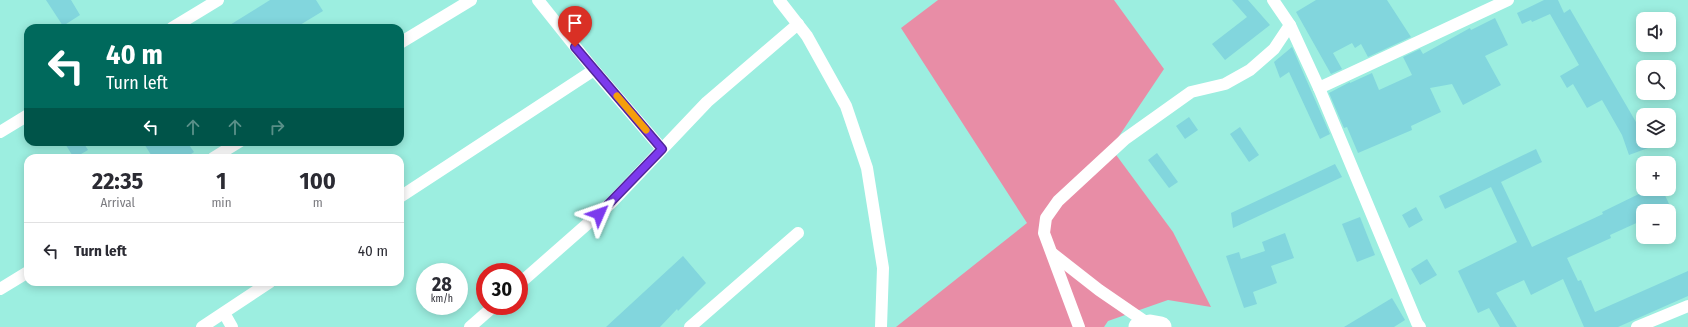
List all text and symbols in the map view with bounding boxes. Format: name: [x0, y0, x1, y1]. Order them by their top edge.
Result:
pin: [558, 6, 592, 47]
icon: arrive: [564, 12, 586, 34]
map controls: [1636, 12, 1676, 244]
button: sound: [1636, 12, 1676, 52]
text: 40 m: [106, 38, 163, 71]
icon: left: [40, 40, 92, 92]
button: search: [1636, 60, 1676, 100]
text: Turn left: [106, 72, 168, 94]
button: layers: [1636, 108, 1676, 148]
icon: left: [140, 116, 162, 138]
icon: ahead: [182, 116, 204, 138]
icon: ahead: [224, 116, 246, 138]
icon: right: [266, 116, 288, 138]
button: +: [1636, 156, 1676, 196]
text: 22:35: [92, 167, 143, 195]
text: 1: [216, 167, 227, 195]
text: 100: [300, 167, 336, 195]
position arrow: [578, 193, 620, 235]
text: Arrival: [100, 195, 135, 210]
text: min: [211, 195, 232, 210]
text: m: [313, 195, 323, 210]
button: −: [1636, 204, 1676, 244]
icon: left: [40, 240, 62, 262]
text: Turn left: [74, 242, 127, 260]
text: 40 m: [358, 242, 388, 260]
speed limit sign: 30: [476, 263, 528, 315]
text: 28: [432, 272, 452, 296]
text: km/h: [431, 293, 453, 305]

